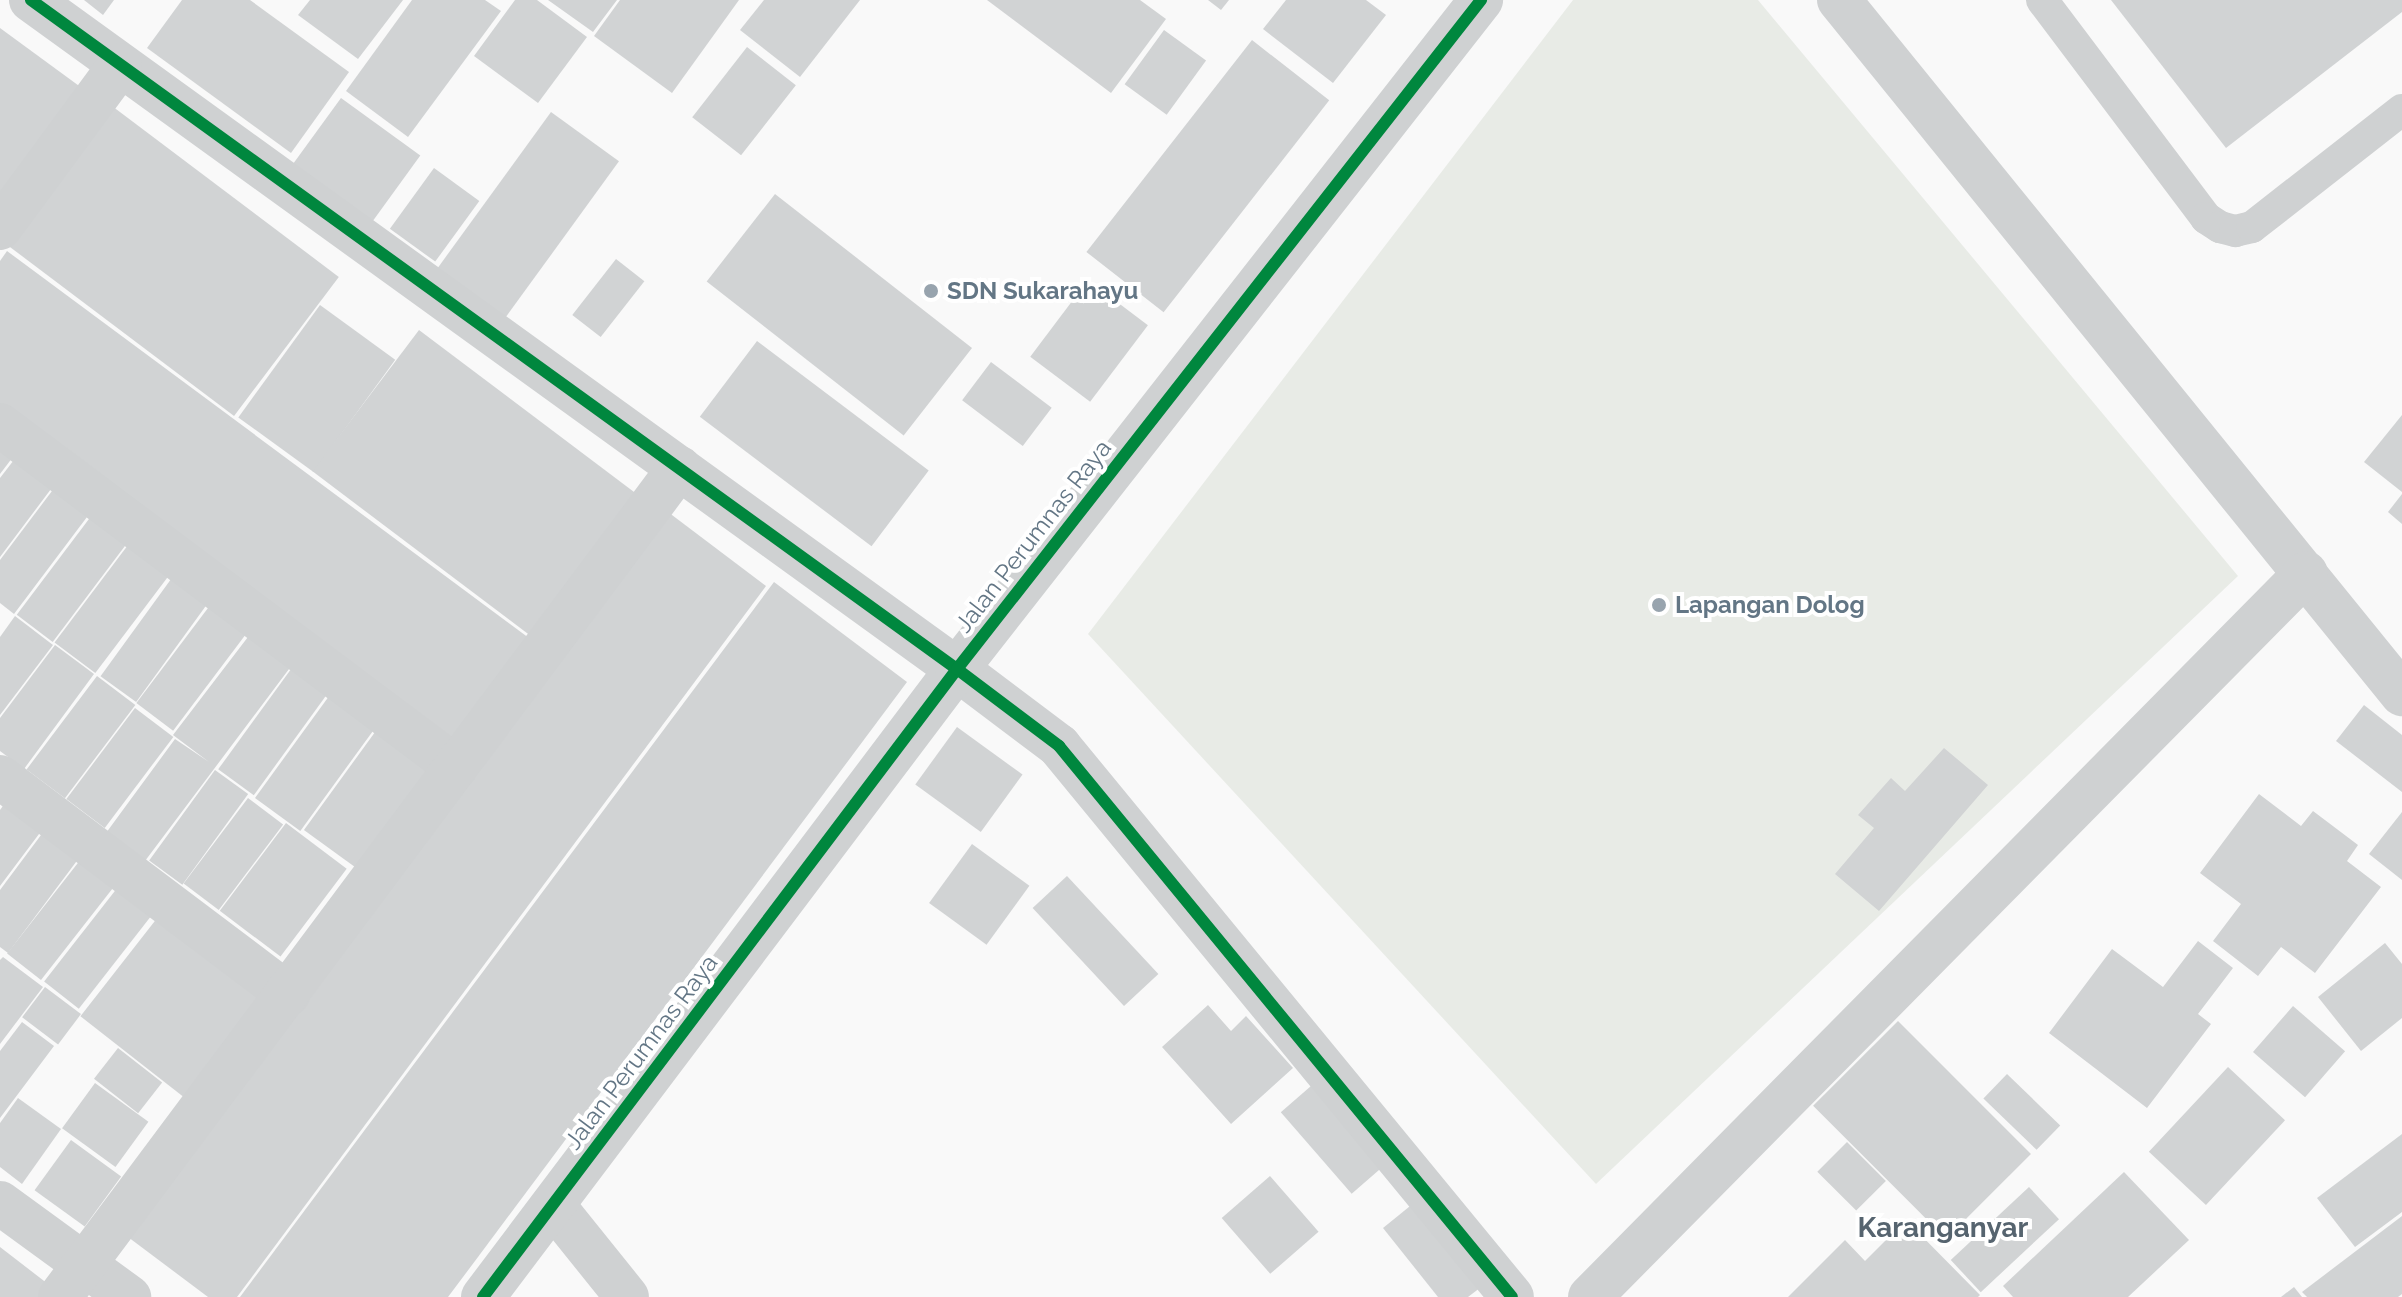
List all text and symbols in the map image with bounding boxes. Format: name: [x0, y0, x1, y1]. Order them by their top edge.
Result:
place label: SDN Sukarahayu: [947, 277, 1138, 305]
marker: SDN Sukarahayu: [922, 282, 940, 300]
street label: Jalan Perumnas Raya: [949, 434, 1117, 638]
place label: Lapangan Dolog: [1675, 591, 1865, 619]
marker: Lapangan Dolog: [1650, 596, 1668, 614]
street label: Jalan Perumnas Raya: [558, 949, 724, 1155]
district label: Karanganyar: [1858, 1211, 2028, 1245]

